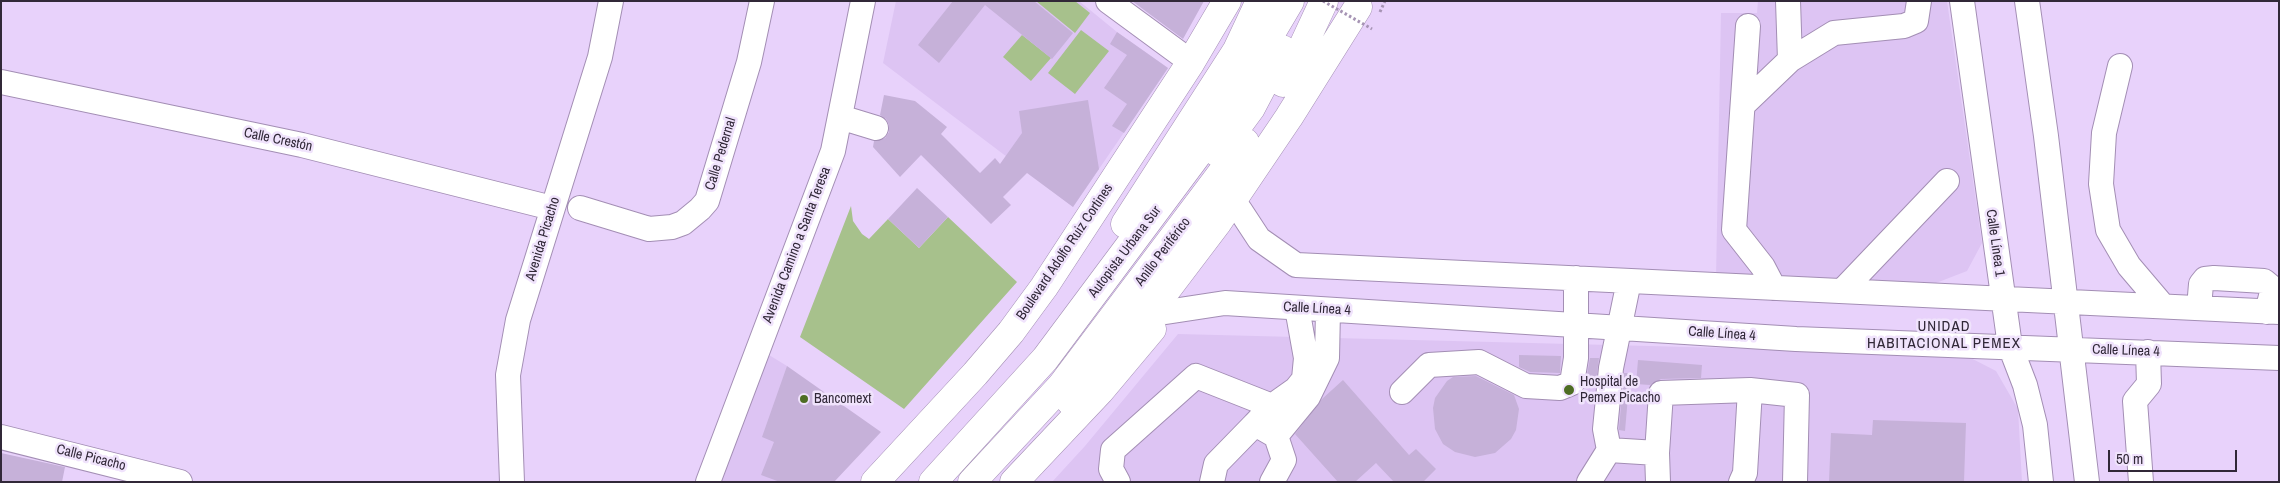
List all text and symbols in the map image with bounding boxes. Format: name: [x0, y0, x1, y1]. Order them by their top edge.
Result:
street label: Calle Pedernal: [702, 116, 740, 192]
street label: Calle Crestón: [242, 125, 314, 155]
street label: Avenida Camino a Santa Teresa: [759, 165, 835, 325]
street label: Boulevard Adolfo Ruiz Cortines: [1013, 181, 1117, 323]
street label: Avenida Picacho: [522, 195, 564, 283]
street label: Autopista Urbana Sur: [1085, 203, 1165, 301]
street label: Calle Línea 1: [1982, 208, 2008, 278]
street label: Anillo Periférico: [1132, 214, 1194, 290]
street label: Calle Línea 4: [1283, 299, 1351, 319]
district label: UNIDAD HABITACIONAL PEMEX: [1865, 318, 2023, 353]
street label: Calle Línea 4: [1688, 323, 1756, 345]
street label: Calle Línea 4: [2092, 341, 2160, 361]
place label: Hospital de Pemex Picacho: [1580, 374, 1660, 407]
marker: Hospital de Pemex Picacho: [1562, 383, 1576, 397]
place label: Bancomext: [814, 391, 871, 407]
marker: Bancomext: [798, 393, 810, 405]
scale bar: [2110, 440, 2239, 472]
street label: Calle Picacho: [55, 441, 127, 475]
text: 50 m: [2116, 448, 2143, 469]

